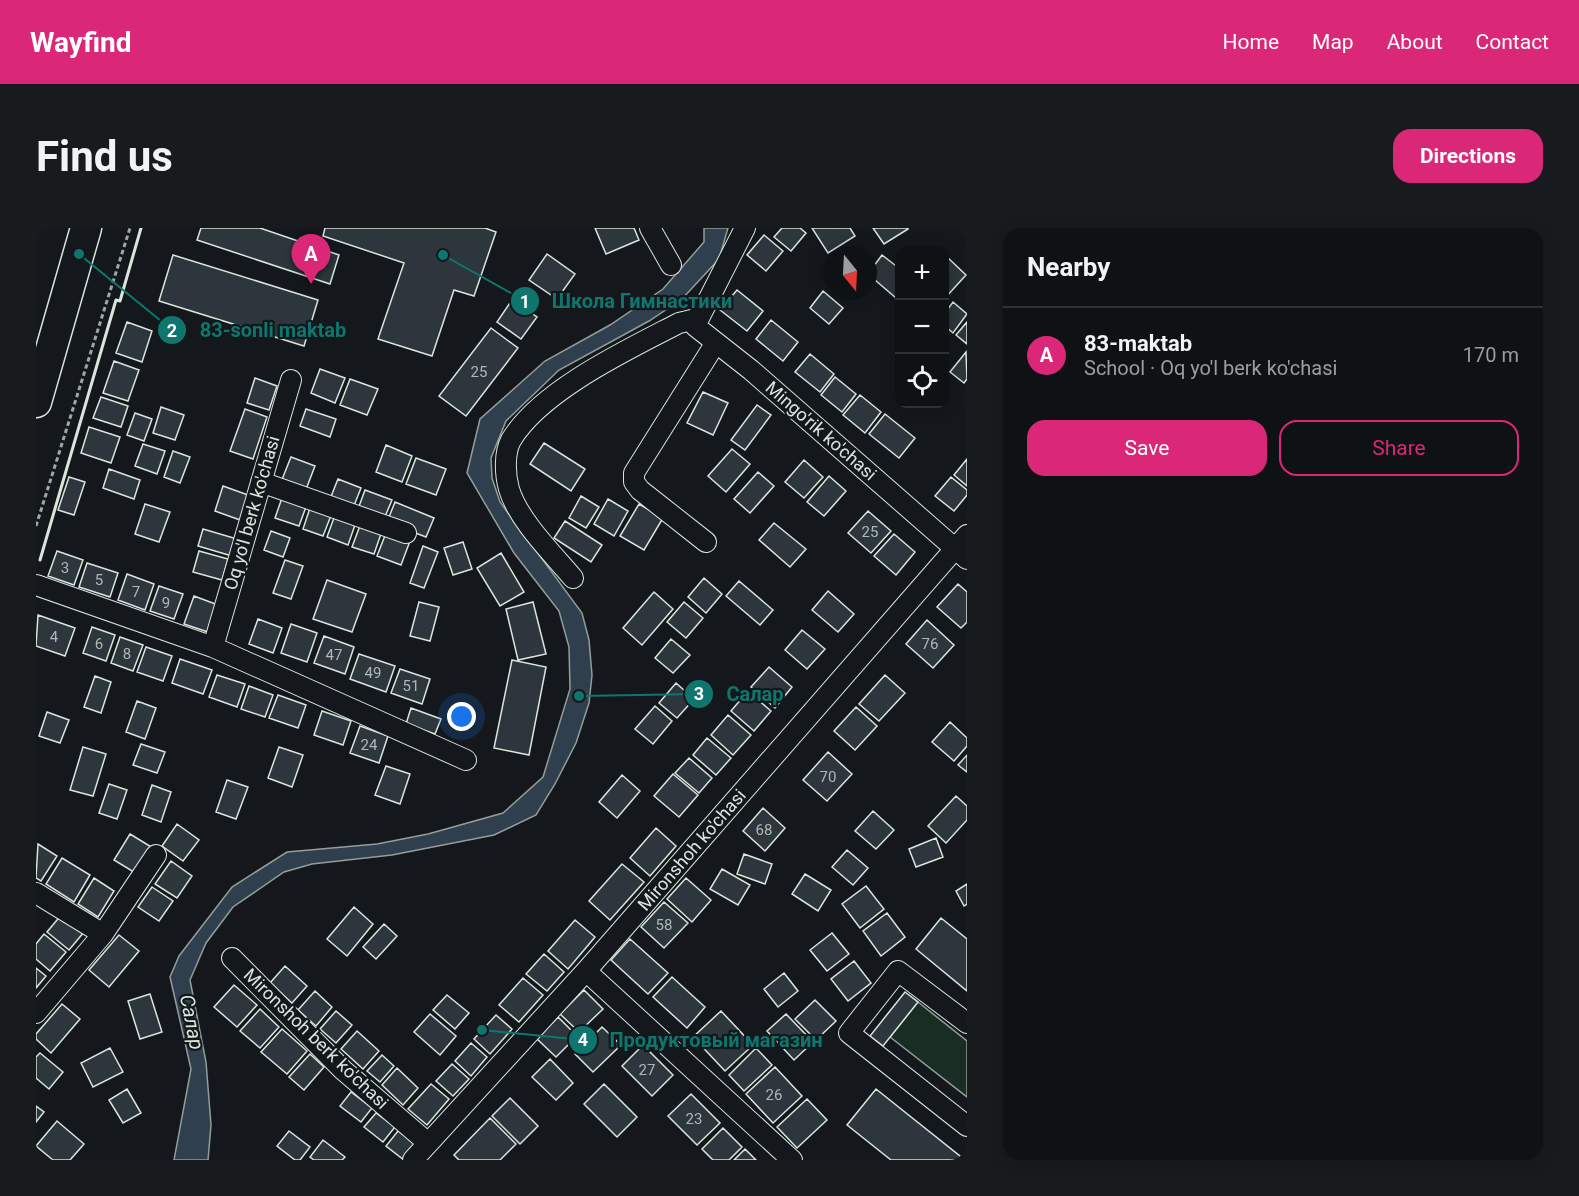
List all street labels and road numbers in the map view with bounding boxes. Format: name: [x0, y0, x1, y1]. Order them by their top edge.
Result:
street label: Mingo'rik ko'chasi: [762, 377, 881, 484]
street label: Oq yo'l berk ko'chasi: [219, 433, 284, 592]
street label: Mironshoh ko'chasi: [633, 785, 750, 915]
street label: Mironshoh berk ko'chasi: [240, 964, 393, 1113]

